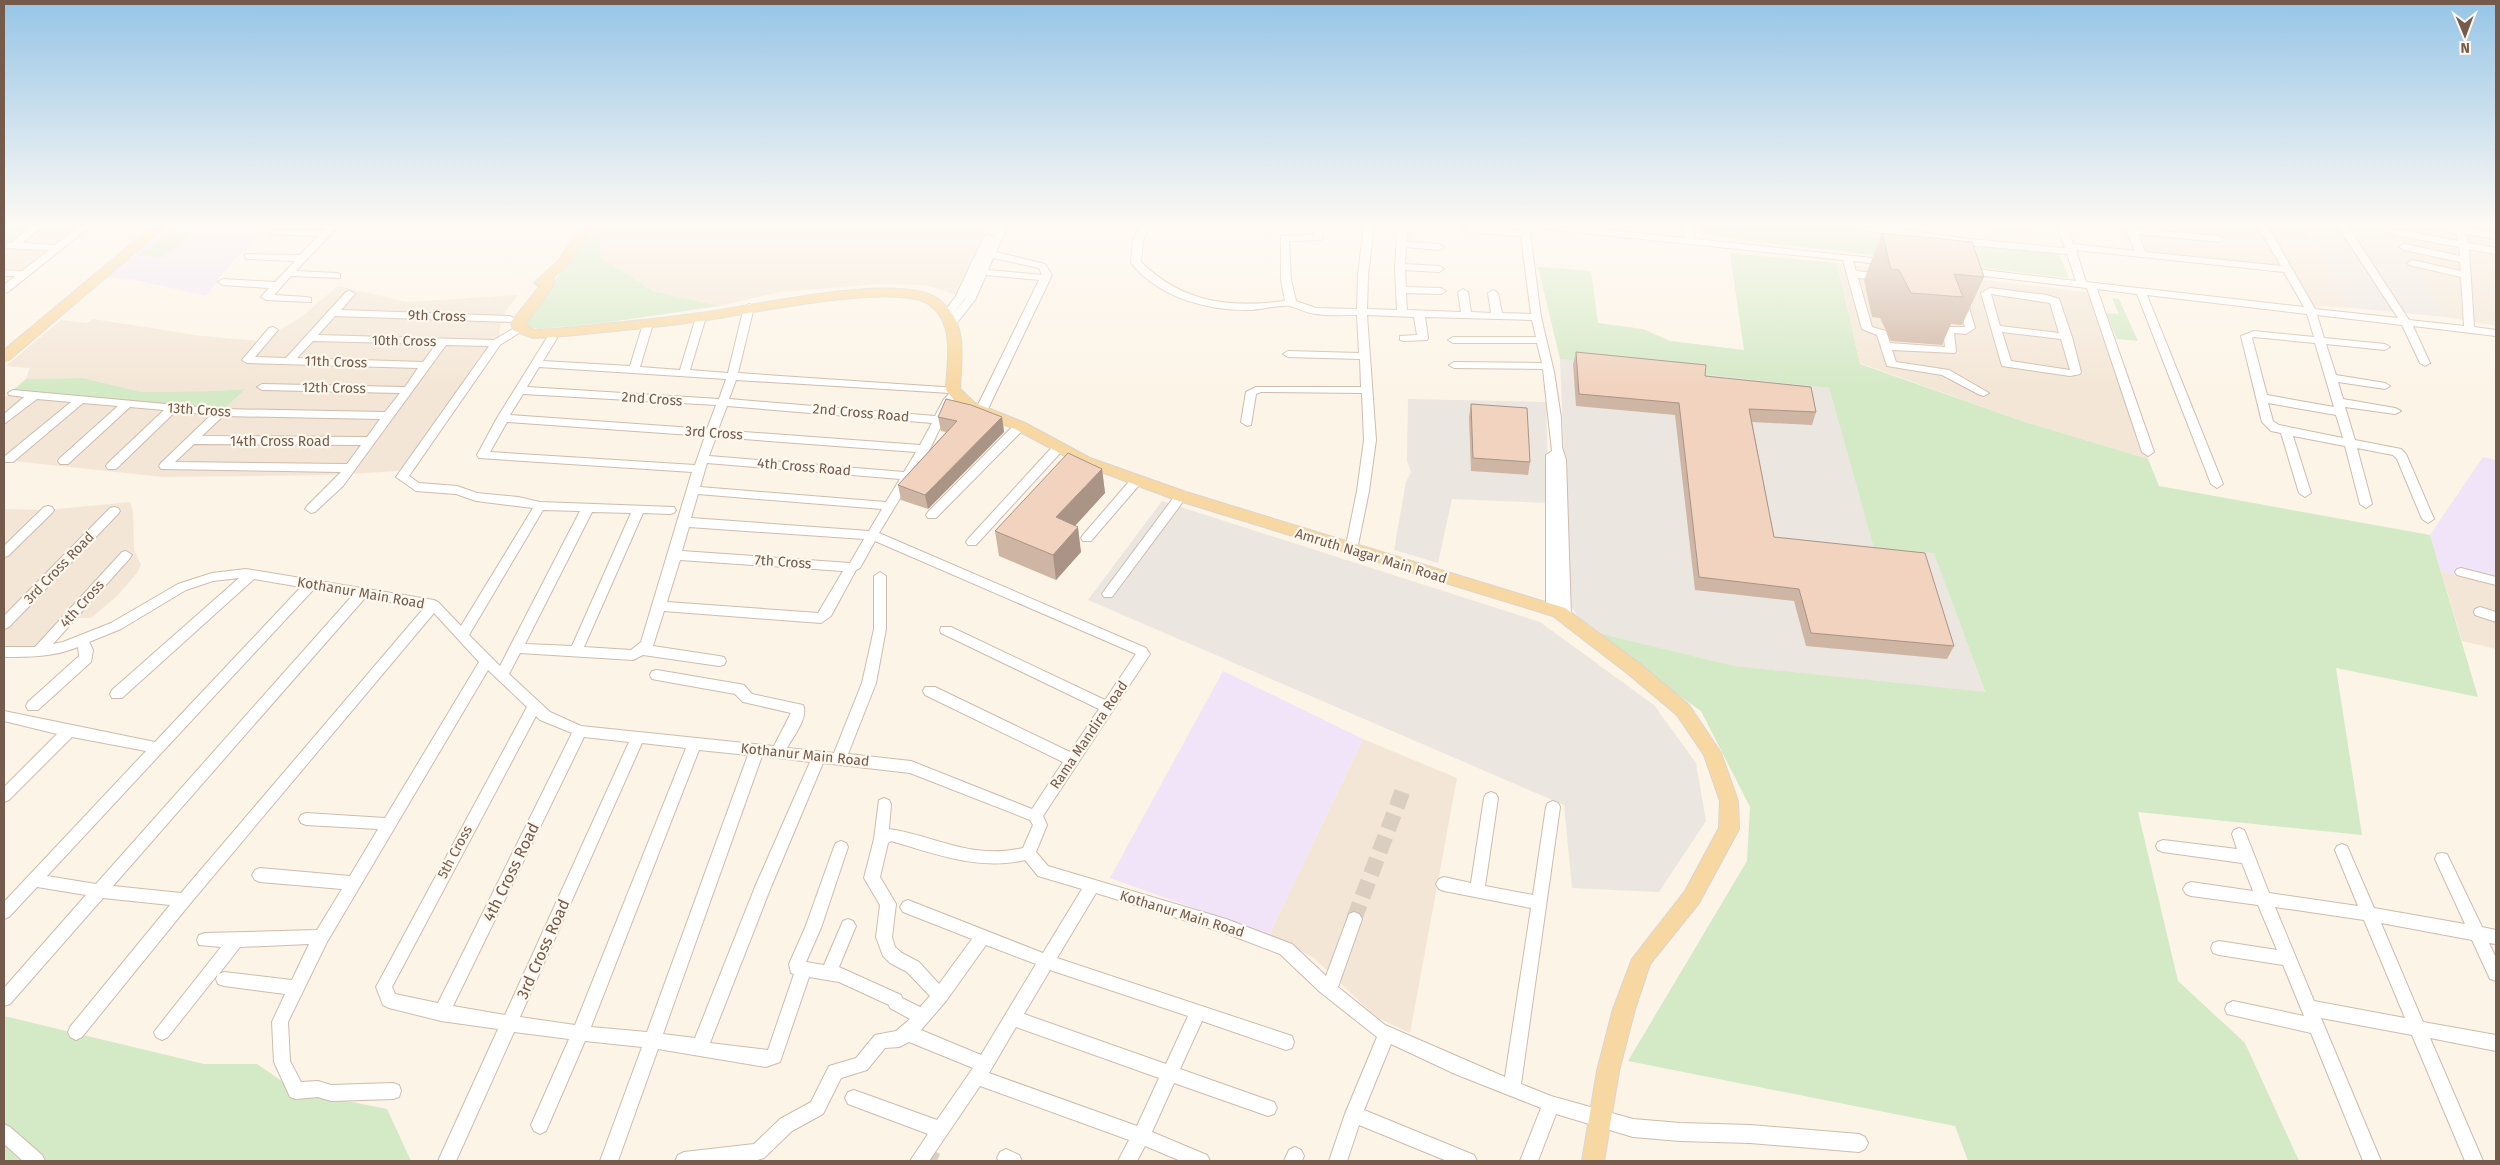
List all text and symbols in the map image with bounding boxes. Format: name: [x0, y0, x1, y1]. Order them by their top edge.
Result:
north arrow: [2440, 10, 2490, 60]
text: N: [2460, 39, 2470, 56]
street label: 9th Cross: [408, 306, 467, 326]
street label: 10th Cross: [372, 332, 437, 350]
street label: 11th Cross: [304, 352, 368, 372]
street label: 12th Cross: [302, 379, 366, 397]
street label: 2nd Cross: [621, 388, 683, 410]
street label: 13th Cross: [167, 399, 232, 421]
street label: 2nd Cross Road: [812, 400, 910, 426]
street label: 3rd Cross: [685, 423, 744, 444]
street label: 14th Cross Road: [230, 433, 330, 450]
street label: 4th Cross Road: [756, 454, 852, 480]
street label: Amruth Nagar Main Road: [1293, 525, 1449, 587]
street label: 3rd Cross Road: [20, 528, 98, 608]
street label: 7th Cross: [754, 552, 812, 572]
street label: Kothanur Main Road: [296, 573, 426, 613]
street label: 4th Cross: [56, 576, 108, 631]
street label: Rama Mandira Road: [1046, 678, 1132, 792]
street label: Kothanur Main Road: [740, 740, 870, 770]
street label: 4th Cross Road: [479, 819, 543, 925]
street label: 5th Cross: [434, 822, 476, 881]
street label: Kothanur Main Road: [1118, 887, 1246, 941]
street label: 3rd Cross Road: [513, 896, 573, 1002]

